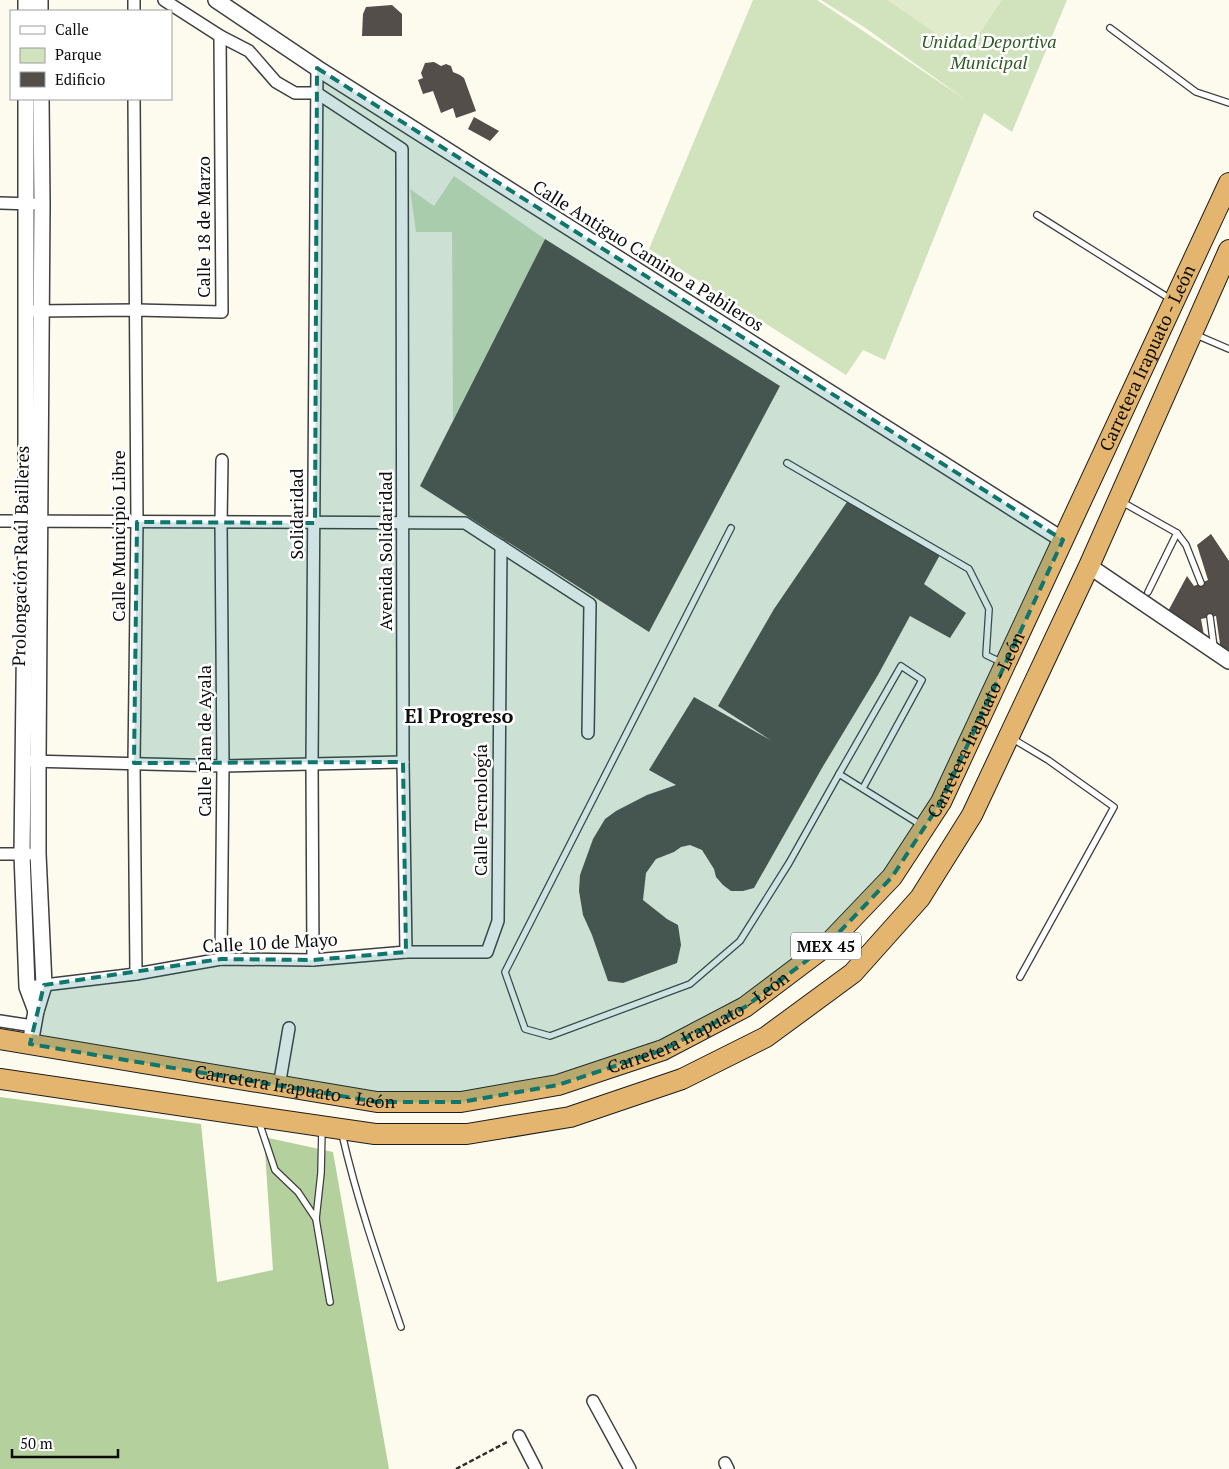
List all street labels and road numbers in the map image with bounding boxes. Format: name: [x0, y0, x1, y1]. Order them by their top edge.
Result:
street label: Calle 18 de Marzo: [191, 156, 215, 298]
street label: Calle Antiguo Camino a Pabileros: [528, 174, 769, 336]
street label: Carretera Irapuato - León: [1093, 260, 1200, 455]
street label: Prolongación Raúl Bailleres: [6, 445, 34, 667]
street label: Calle Municipio Libre: [106, 450, 130, 622]
street label: Solidaridad: [284, 469, 308, 559]
street label: Avenida Solidaridad: [373, 471, 397, 631]
street label: Carretera Irapuato - León: [921, 628, 1030, 822]
street label: Calle Plan de Ayala: [192, 665, 216, 817]
street label: Calle Tecnología: [468, 744, 492, 876]
street label: Calle 10 de Mayo: [202, 926, 338, 958]
road number: MEX 45: [791, 932, 861, 959]
street label: Carretera Irapuato - León: [604, 965, 794, 1079]
street label: Carretera Irapuato - León: [193, 1059, 396, 1113]

